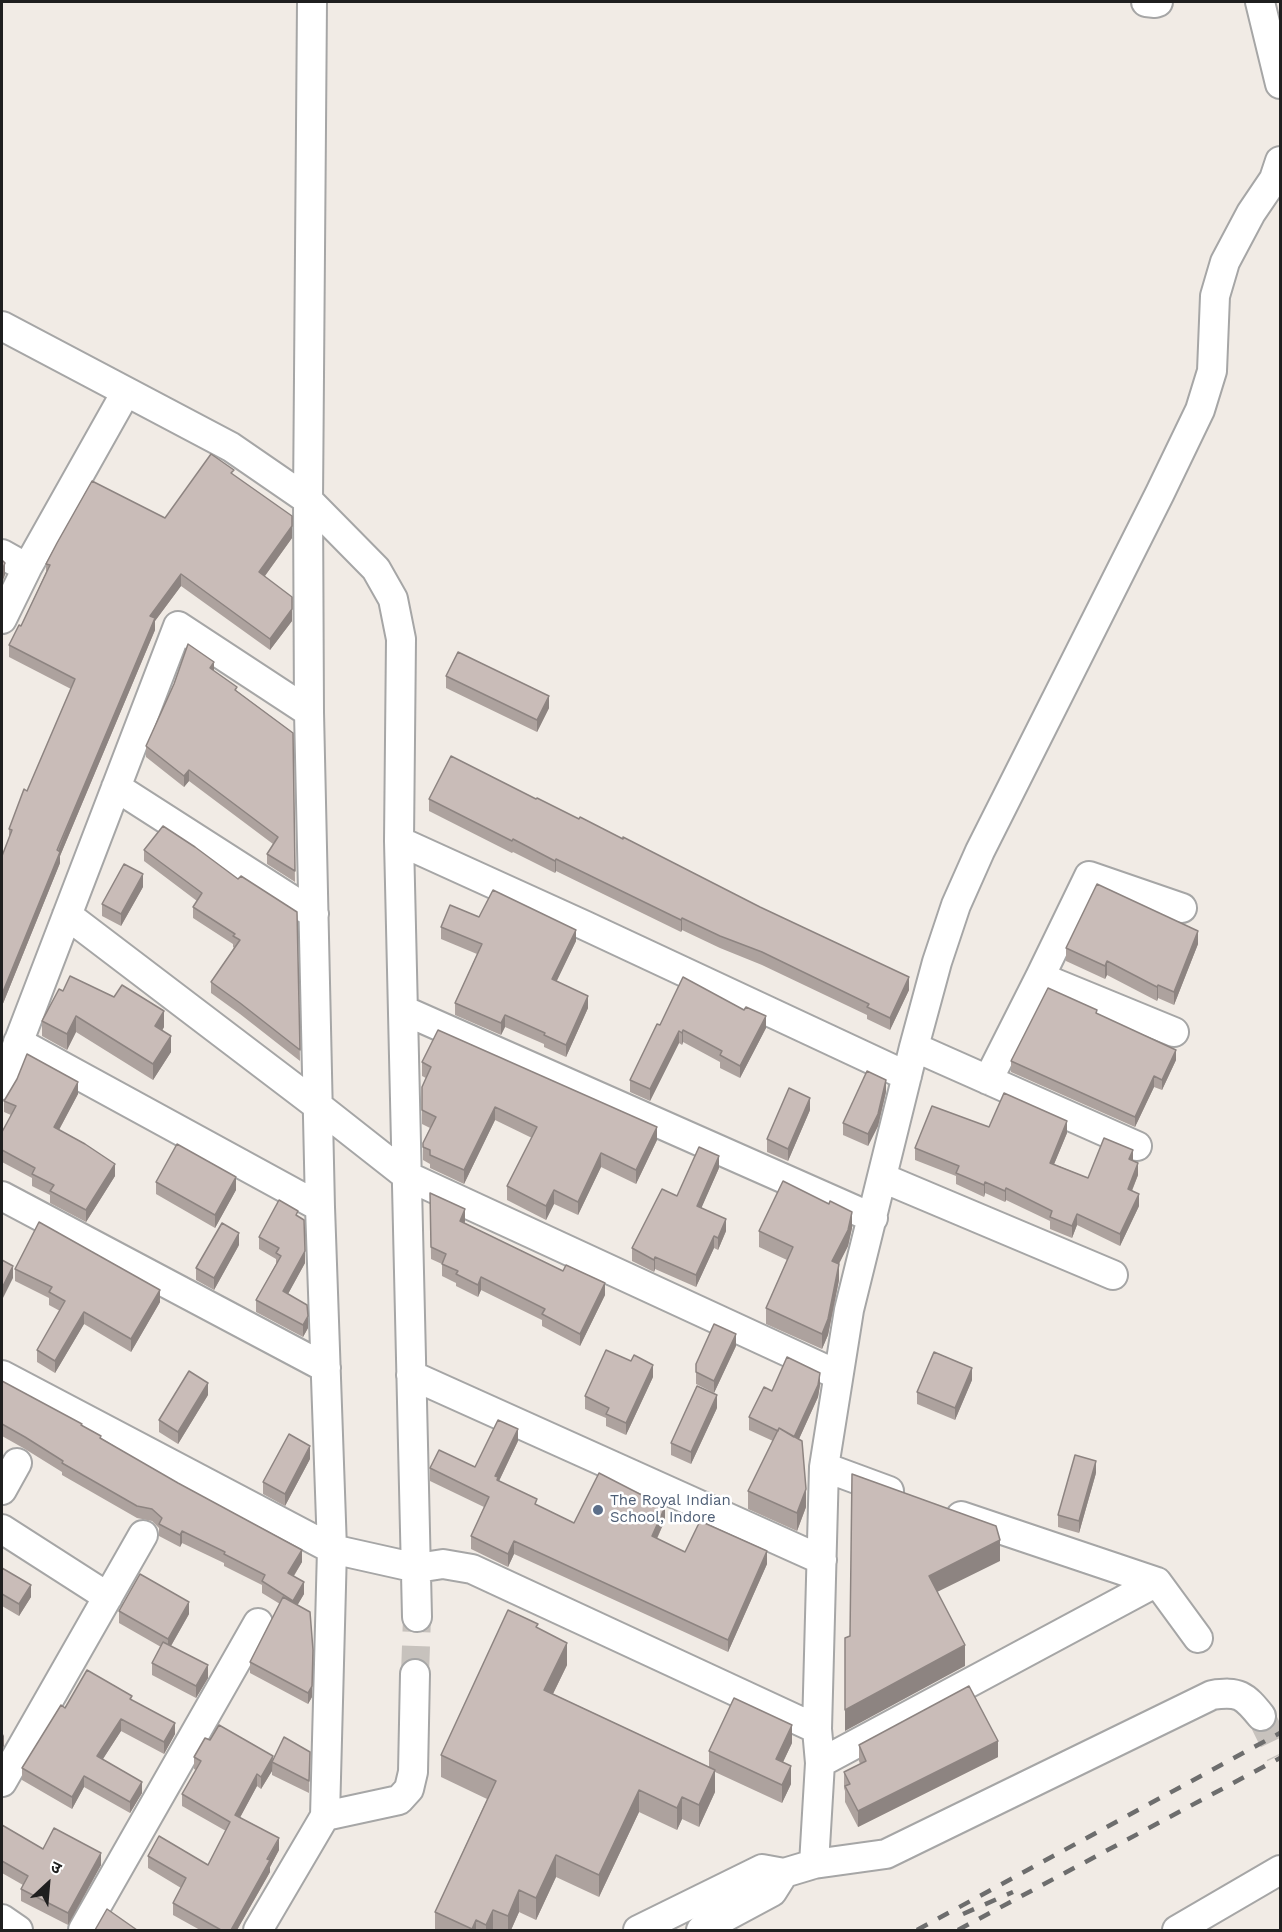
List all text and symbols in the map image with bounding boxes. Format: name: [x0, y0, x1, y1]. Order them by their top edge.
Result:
place label: The Royal Indian School, Indore: [610, 1492, 731, 1527]
marker: The Royal Indian School, Indore: [591, 1503, 605, 1517]
north arrow: [18, 1854, 78, 1914]
text: उ: [48, 1857, 64, 1878]

